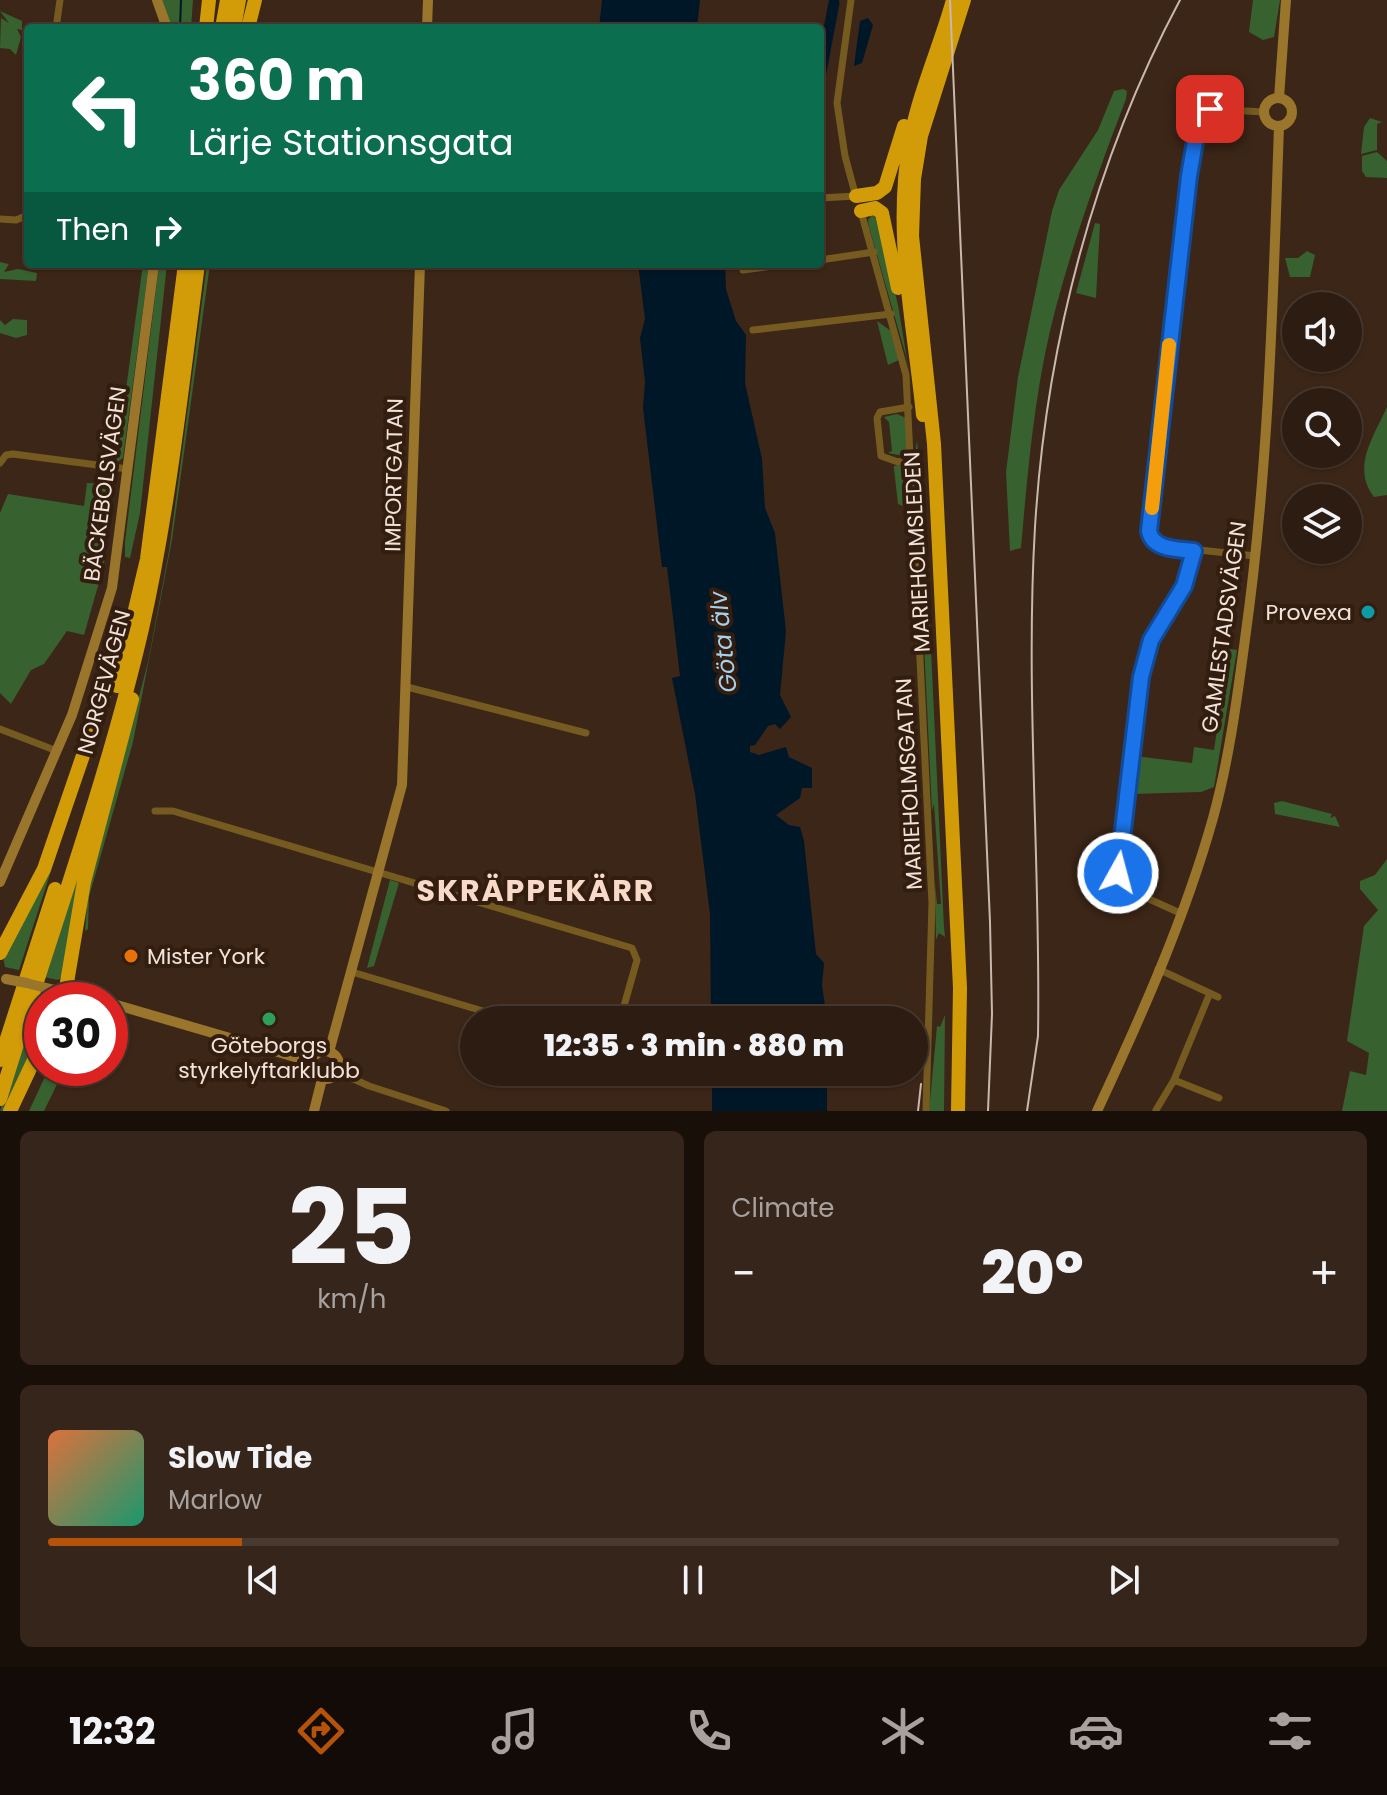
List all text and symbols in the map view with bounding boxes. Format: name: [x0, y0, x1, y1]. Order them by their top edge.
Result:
text: 360 m: [188, 41, 365, 120]
icon: left: [56, 56, 160, 160]
pin: [1176, 75, 1244, 143]
icon: arrive: [1188, 87, 1232, 131]
text: Lärje Stationsgata: [188, 117, 514, 168]
text: Then: [56, 208, 129, 251]
icon: right: [145, 208, 189, 252]
map controls: [1282, 292, 1362, 564]
button: sound: [1282, 292, 1362, 372]
street label: BÄCKEBOLSVÄGEN: [76, 385, 134, 583]
button: search: [1282, 388, 1362, 468]
street label: IMPORTGATAN: [377, 398, 411, 552]
street label: MARIEHOLMSLEDEN: [896, 451, 938, 653]
button: layers: [1282, 484, 1362, 564]
street label: GAMLESTADSVÄGEN: [1194, 519, 1254, 735]
water label: Göta älv: [701, 588, 745, 694]
place label: Provexa: [1266, 597, 1352, 628]
marker: Provexa: [1359, 603, 1377, 621]
street label: NORGEVÄGEN: [70, 606, 138, 758]
street label: MARIEHOLMSGATAN: [888, 677, 930, 891]
position arrow: [1076, 831, 1160, 915]
district label: SKRÄPPEKÄRR: [417, 869, 655, 912]
place label: Mister York: [147, 941, 266, 972]
marker: Mister York: [122, 947, 140, 965]
speed limit sign: 30: [24, 982, 128, 1086]
marker: Göteborgs styrkelyftarklubb: [260, 1010, 278, 1028]
text: 12:35 · 3 min · 880 m: [544, 1024, 844, 1067]
place label: Göteborgs styrkelyftarklubb: [178, 1030, 360, 1086]
text: 25: [288, 1155, 415, 1300]
text: Climate: [732, 1190, 834, 1226]
text: 20°: [981, 1231, 1084, 1315]
text: −: [732, 1243, 756, 1304]
text: +: [1309, 1243, 1339, 1304]
text: km/h: [317, 1281, 386, 1317]
text: Slow Tide: [168, 1436, 312, 1479]
text: Marlow: [168, 1482, 262, 1518]
icon: previous: [241, 1558, 285, 1602]
icon: pause: [671, 1558, 715, 1602]
icon: next: [1102, 1558, 1146, 1602]
icon: directions: [293, 1703, 349, 1759]
icon: music: [487, 1703, 543, 1759]
icon: phone: [681, 1703, 737, 1759]
icon: climate: [875, 1703, 931, 1759]
icon: car: [1068, 1703, 1124, 1759]
icon: filters: [1262, 1703, 1318, 1759]
text: 12:32: [69, 1706, 156, 1757]

